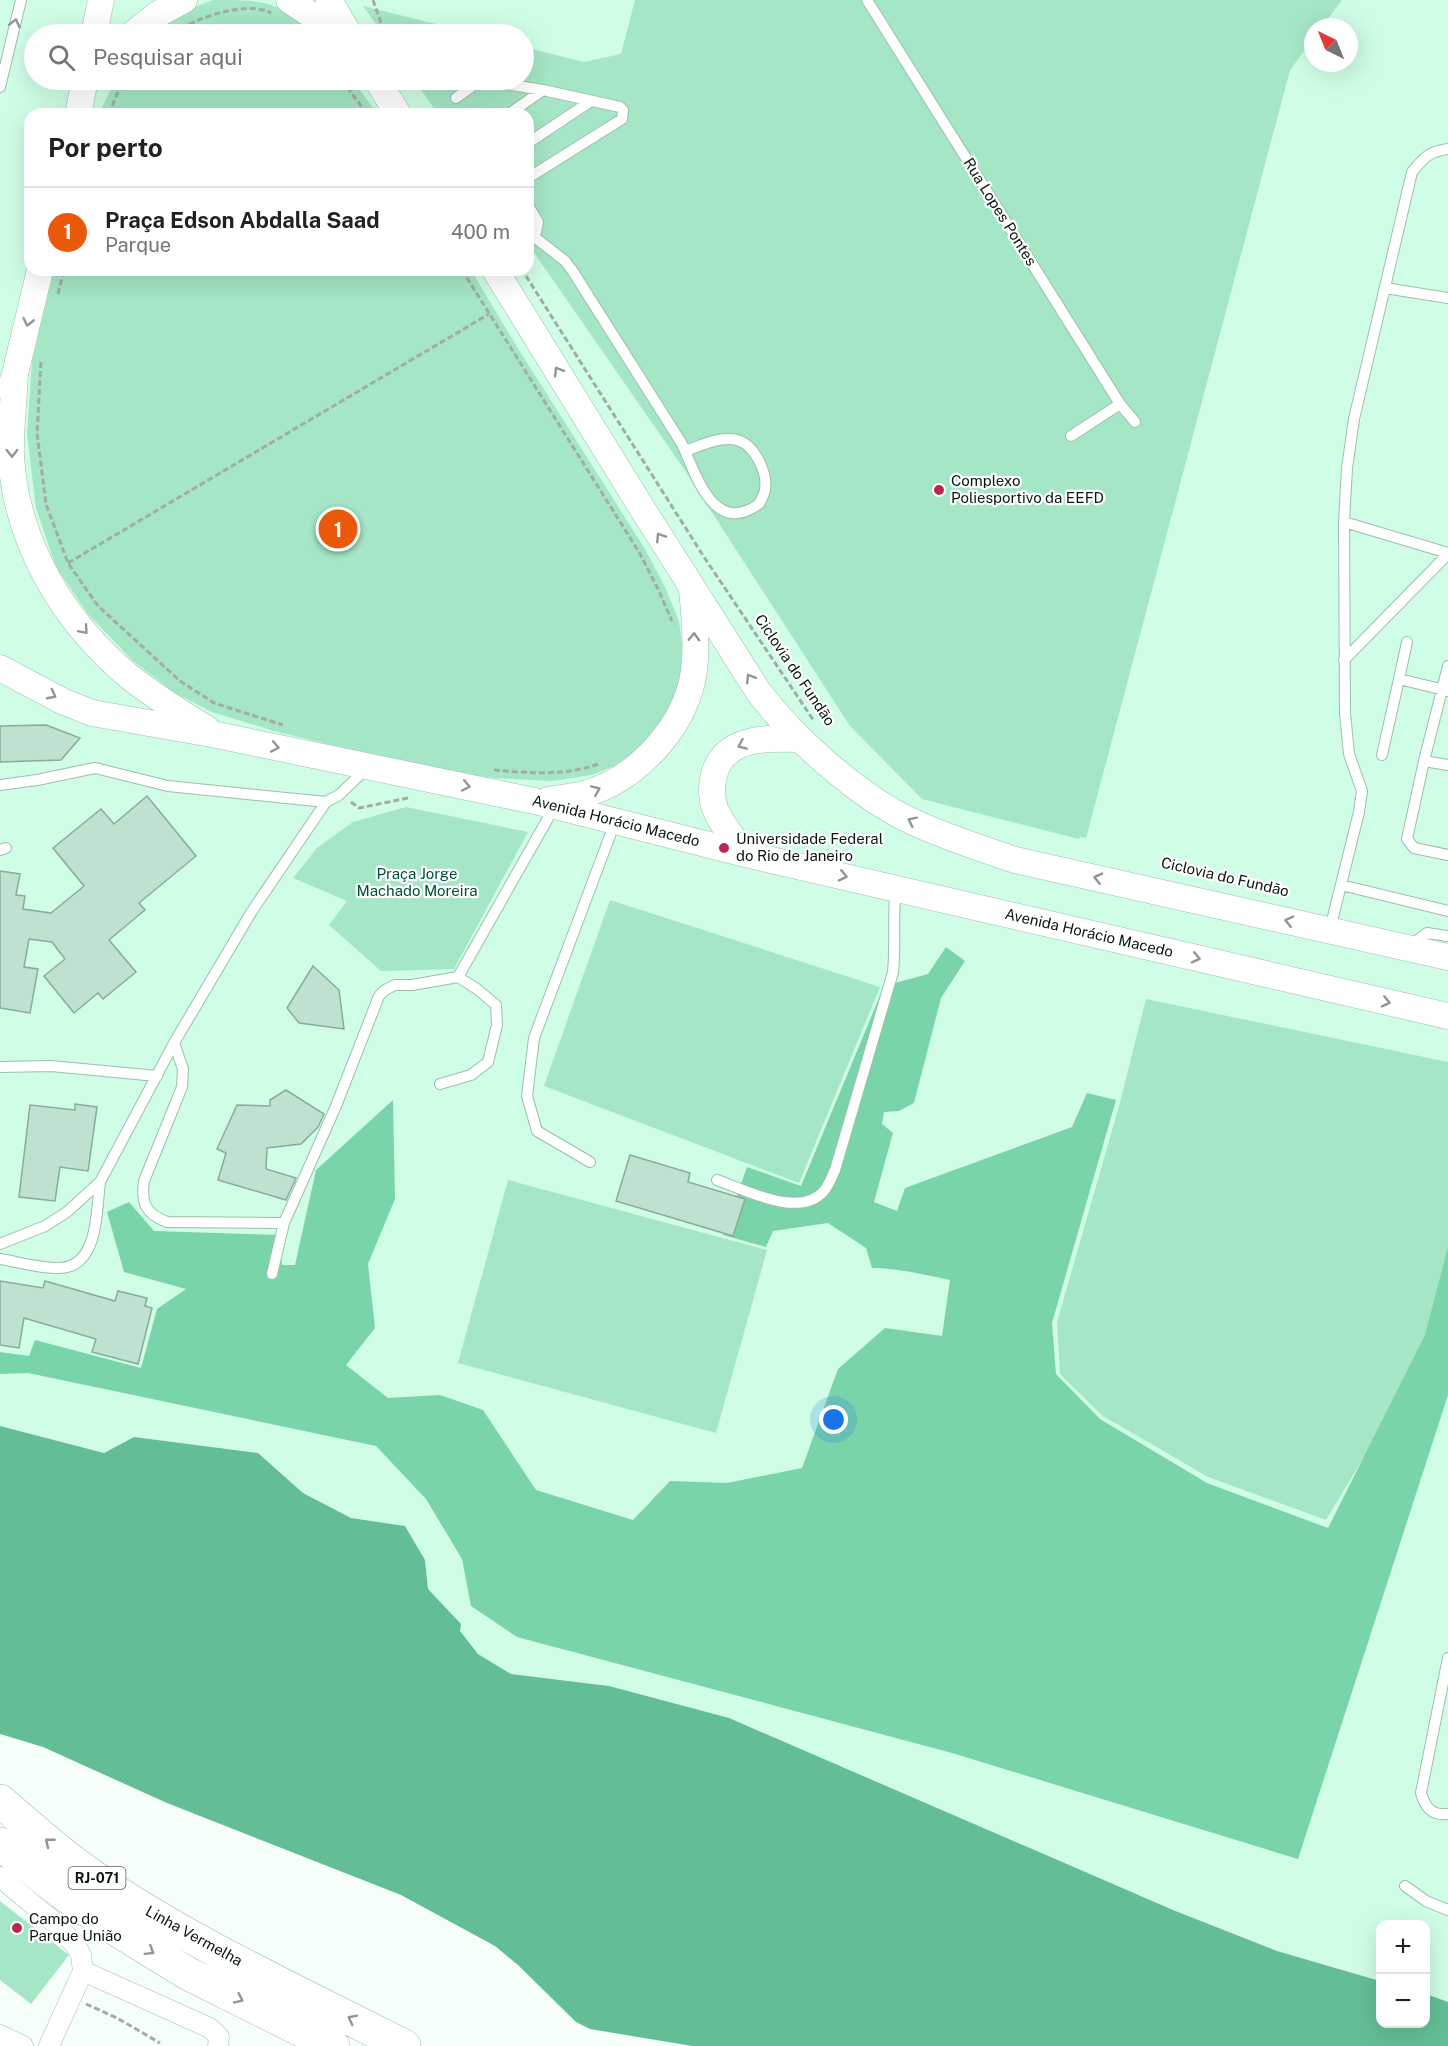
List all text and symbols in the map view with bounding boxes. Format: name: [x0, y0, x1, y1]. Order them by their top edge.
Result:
one-way arrow: [8, 18, 21, 28]
north arrow: [1304, 18, 1358, 72]
search box: [24, 24, 534, 90]
icon: search: [45, 41, 78, 74]
text: Pesquisar aqui: [93, 44, 243, 70]
text: Por perto: [48, 132, 163, 163]
street label: Rua Lopes Pontes: [960, 155, 1040, 269]
text: Praça Edson Abdalla Saad: [105, 207, 380, 233]
text: 1: [63, 220, 72, 244]
text: 400 m: [451, 220, 510, 244]
text: Parque: [105, 233, 171, 257]
one-way arrow: [22, 317, 35, 327]
one-way arrow: [553, 367, 565, 377]
one-way arrow: [6, 449, 18, 458]
place label: Complexo Poliesportivo da EEFD: [951, 472, 1104, 506]
marker: Complexo Poliesportivo da EEFD: [932, 483, 946, 497]
pin: 1: [318, 506, 358, 552]
one-way arrow: [657, 532, 668, 543]
street label: Ciclovia do Fundão: [752, 611, 839, 729]
one-way arrow: [76, 623, 87, 634]
one-way arrow: [688, 632, 701, 641]
one-way arrow: [746, 674, 757, 685]
one-way arrow: [45, 688, 56, 699]
one-way arrow: [738, 738, 749, 750]
one-way arrow: [269, 740, 279, 753]
one-way arrow: [460, 779, 470, 792]
one-way arrow: [590, 785, 601, 797]
street label: Avenida Horácio Macedo: [531, 791, 702, 850]
one-way arrow: [908, 817, 919, 829]
place label: Universidade Federal do Rio de Janeiro: [736, 830, 883, 864]
marker: Universidade Federal do Rio de Janeiro: [717, 841, 731, 855]
street label: Ciclovia do Fundão: [1160, 854, 1291, 899]
park label: Praça Jorge Machado Moreira: [356, 865, 478, 899]
one-way arrow: [837, 868, 847, 881]
one-way arrow: [1094, 873, 1104, 886]
street label: Avenida Horácio Macedo: [1003, 905, 1175, 960]
one-way arrow: [1284, 915, 1294, 928]
one-way arrow: [1191, 950, 1201, 963]
one-way arrow: [1381, 994, 1391, 1007]
your location: [819, 1405, 848, 1434]
one-way arrow: [45, 1839, 56, 1850]
road number: RJ-071: [68, 1867, 126, 1889]
street label: Linha Vermelha: [143, 1902, 246, 1969]
place label: Campo do Parque União: [29, 1910, 122, 1944]
map controls: [1376, 1920, 1430, 2028]
button: +: [1376, 1920, 1430, 1974]
marker: Campo do Parque União: [10, 1921, 24, 1935]
one-way arrow: [144, 1943, 154, 1955]
button: −: [1376, 1974, 1430, 2028]
one-way arrow: [233, 1992, 244, 2004]
one-way arrow: [347, 2015, 358, 2027]

